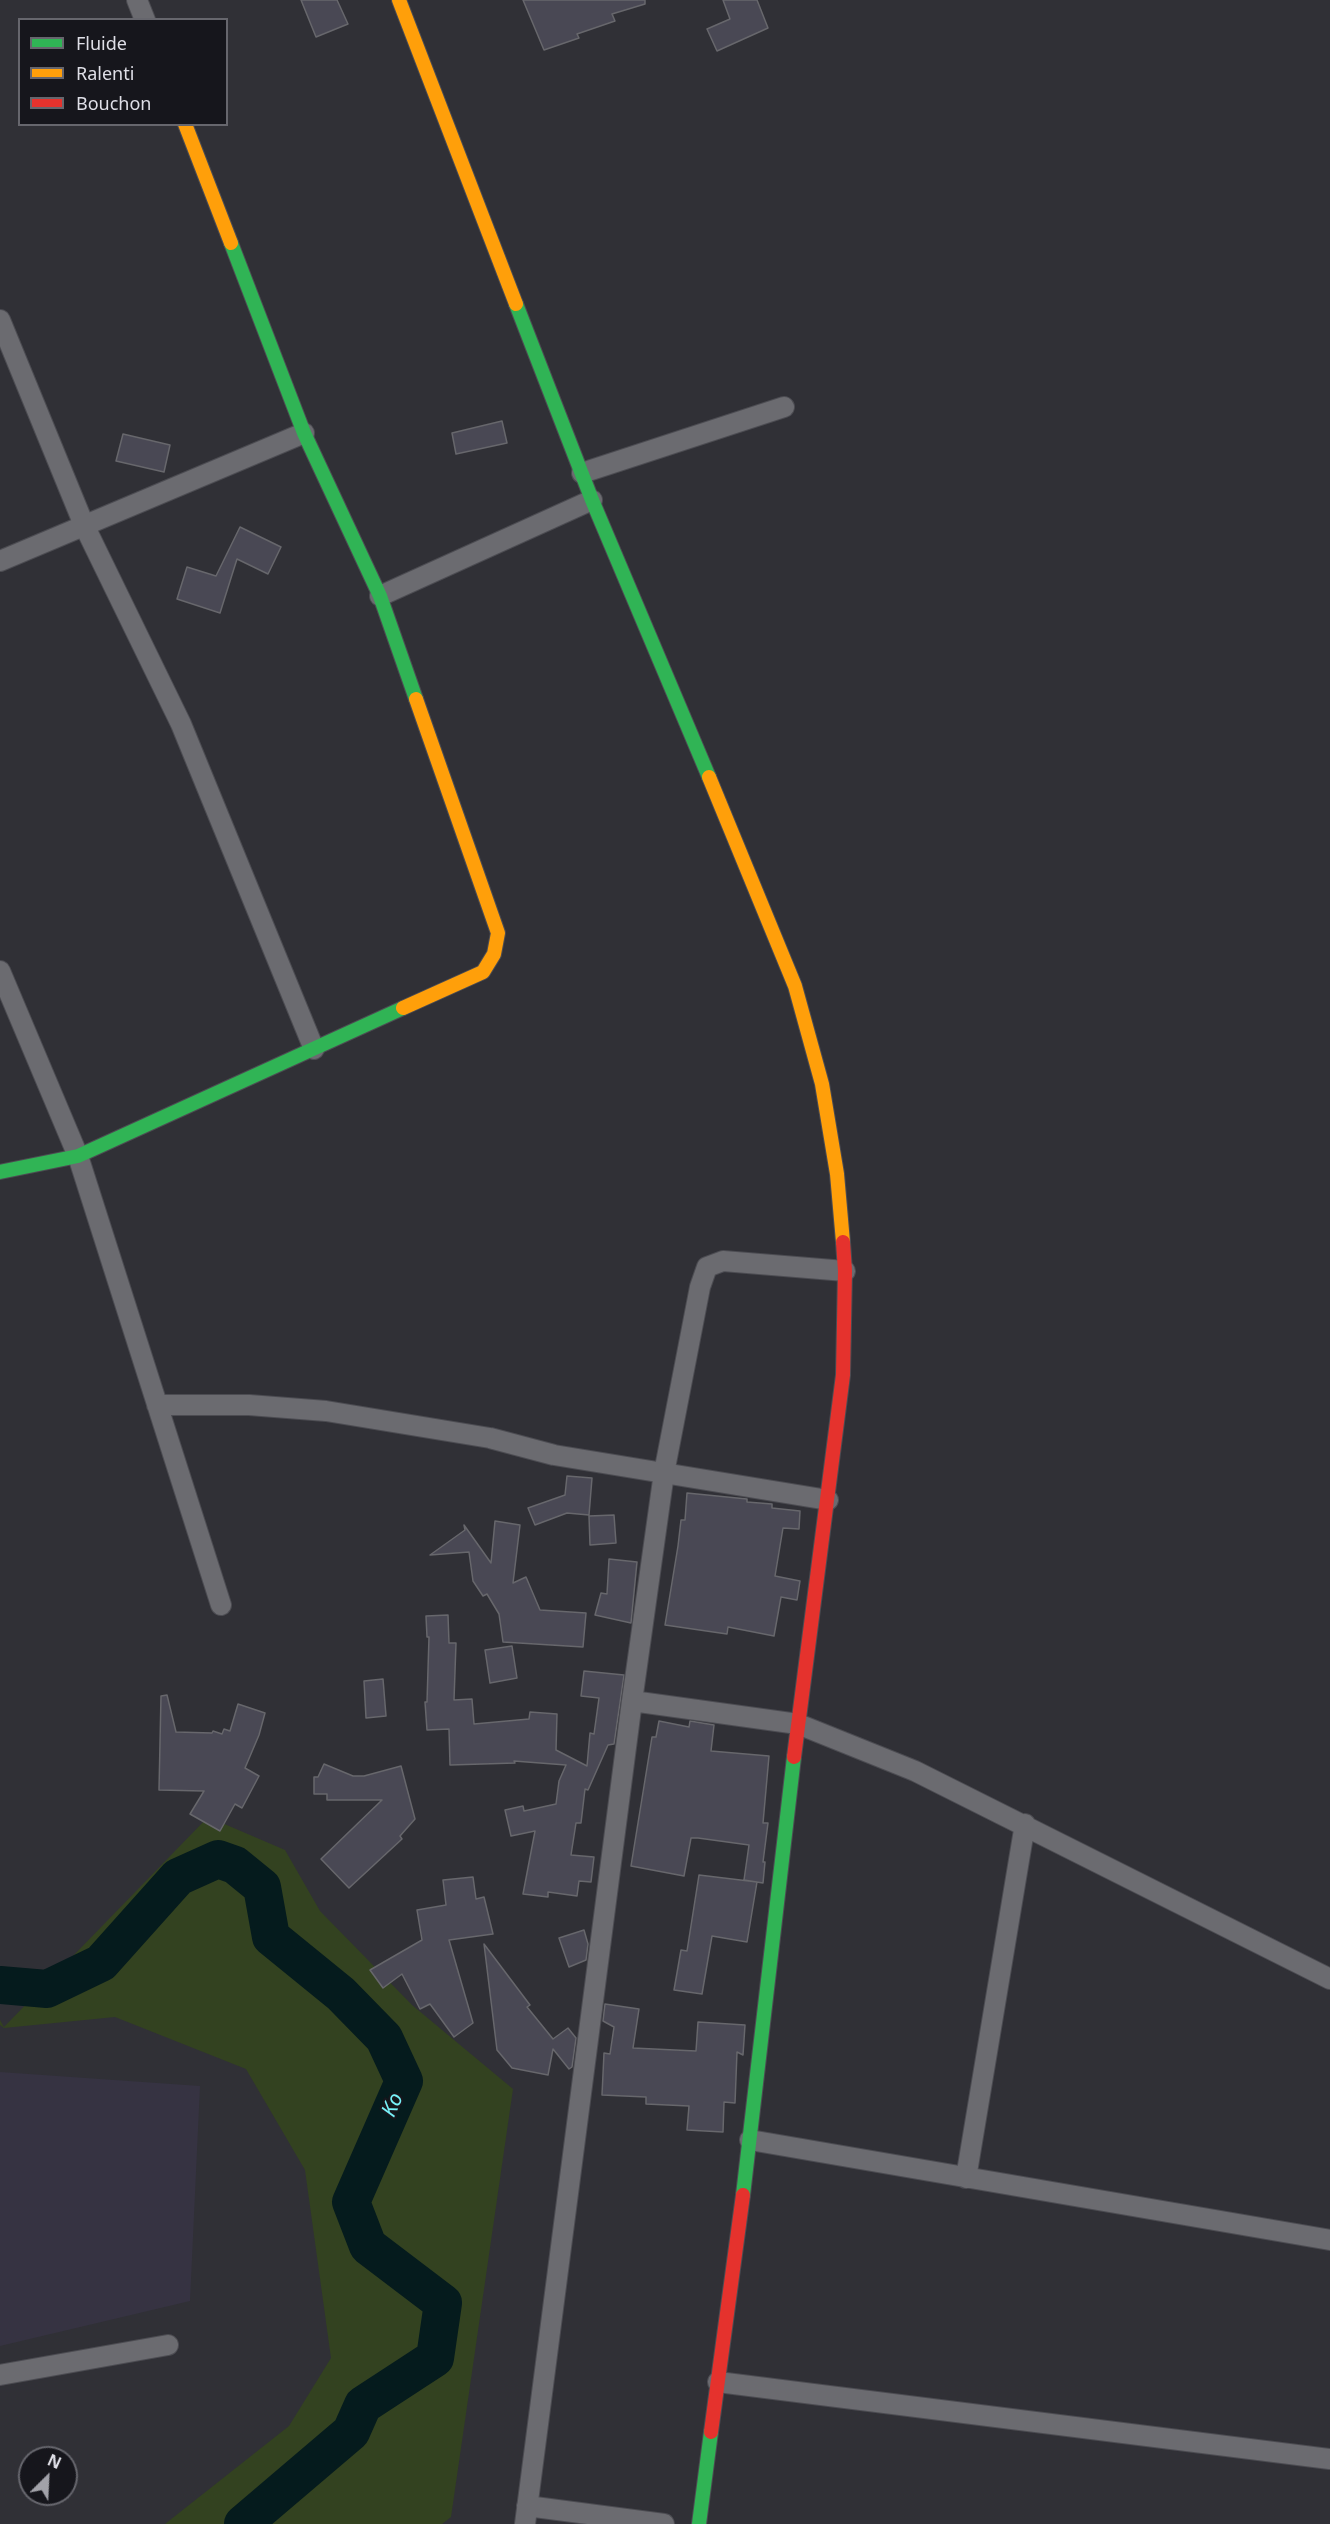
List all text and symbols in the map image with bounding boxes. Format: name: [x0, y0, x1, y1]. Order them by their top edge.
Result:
legend: [18, 18, 228, 126]
text: Fluide: [76, 31, 127, 55]
text: Ralenti: [76, 61, 134, 85]
text: Bouchon: [76, 91, 152, 115]
water label: Ko: [377, 2089, 409, 2121]
north arrow: [18, 2446, 78, 2506]
text: N: [44, 2449, 65, 2474]

